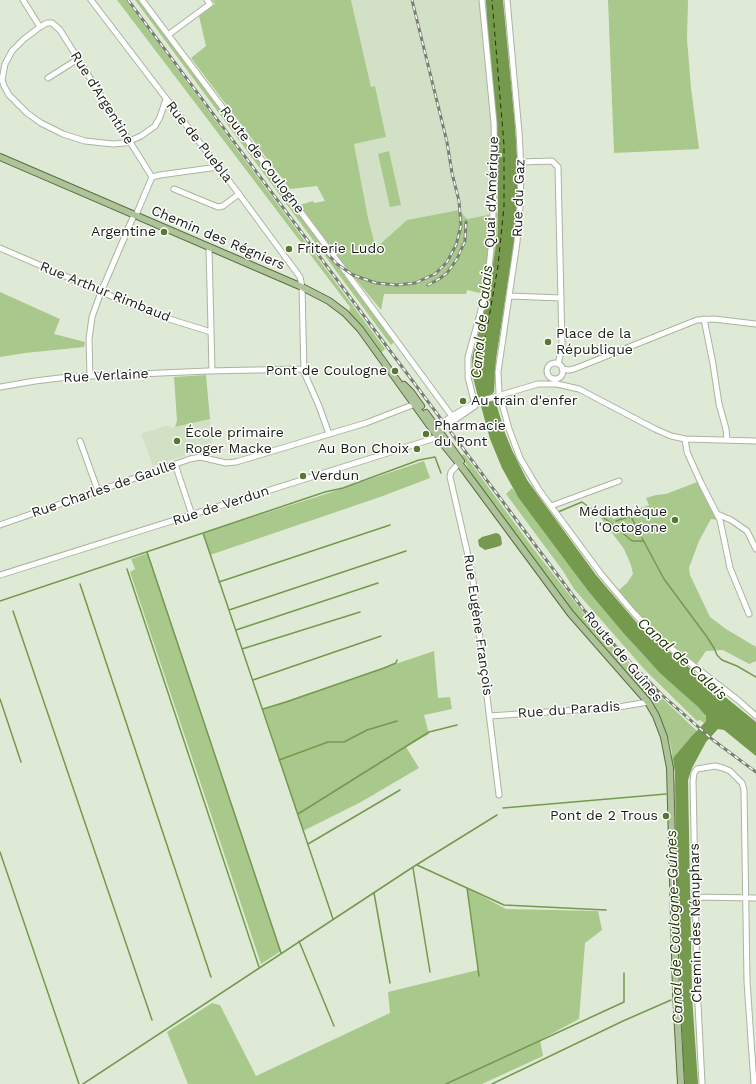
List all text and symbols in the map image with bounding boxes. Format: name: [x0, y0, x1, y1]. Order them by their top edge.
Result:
street label: Rue d'Argentine: [67, 48, 137, 148]
street label: Rue de Puebla: [162, 98, 236, 186]
street label: Route de Coulogne: [216, 103, 308, 217]
street label: Quai d'Amérique: [482, 136, 502, 248]
street label: Rue du Gaz: [509, 159, 529, 237]
street label: Chemin des Régniers: [149, 202, 287, 274]
place label: Argentine: [91, 224, 156, 240]
marker: Argentine: [159, 227, 169, 237]
place label: Friterie Ludo: [297, 241, 385, 257]
marker: Friterie Ludo: [284, 244, 294, 254]
street label: Rue Arthur Rimbaud: [37, 258, 173, 326]
water label: Canal de Calais: [467, 264, 497, 380]
place label: Place de la République: [556, 326, 633, 358]
marker: Place de la République: [543, 337, 553, 347]
place label: Pont de Coulogne: [266, 363, 387, 379]
street label: Rue Verlaine: [63, 365, 149, 387]
marker: Pont de Coulogne: [390, 366, 400, 376]
place label: Au train d'enfer: [471, 393, 577, 409]
marker: Au train d'enfer: [458, 396, 468, 406]
place label: Pharmacie du Pont: [434, 418, 506, 450]
place label: École primaire Roger Macke: [185, 425, 284, 458]
marker: Pharmacie du Pont: [421, 429, 431, 439]
marker: École primaire Roger Macke: [172, 436, 182, 446]
place label: Au Bon Choix: [318, 441, 409, 457]
marker: Au Bon Choix: [412, 444, 422, 454]
street label: Rue Charles de Gaulle: [29, 456, 179, 522]
place label: Verdun: [311, 468, 359, 484]
marker: Verdun: [298, 471, 308, 481]
street label: Rue de Verdun: [171, 483, 271, 529]
place label: Médiathèque l'Octogone: [579, 504, 667, 536]
marker: Médiathèque l'Octogone: [670, 515, 680, 525]
street label: Rue Eugène François: [460, 553, 496, 697]
street label: Route de Guînes: [580, 608, 666, 706]
water label: Canal de Calais: [633, 614, 731, 704]
street label: Rue du Paradis: [517, 698, 621, 722]
place label: Pont de 2 Trous: [550, 808, 658, 824]
marker: Pont de 2 Trous: [661, 811, 671, 821]
water label: Canal de Coulogne-Guînes: [663, 830, 687, 1024]
street label: Chemin des Nénuphars: [686, 843, 706, 1003]

